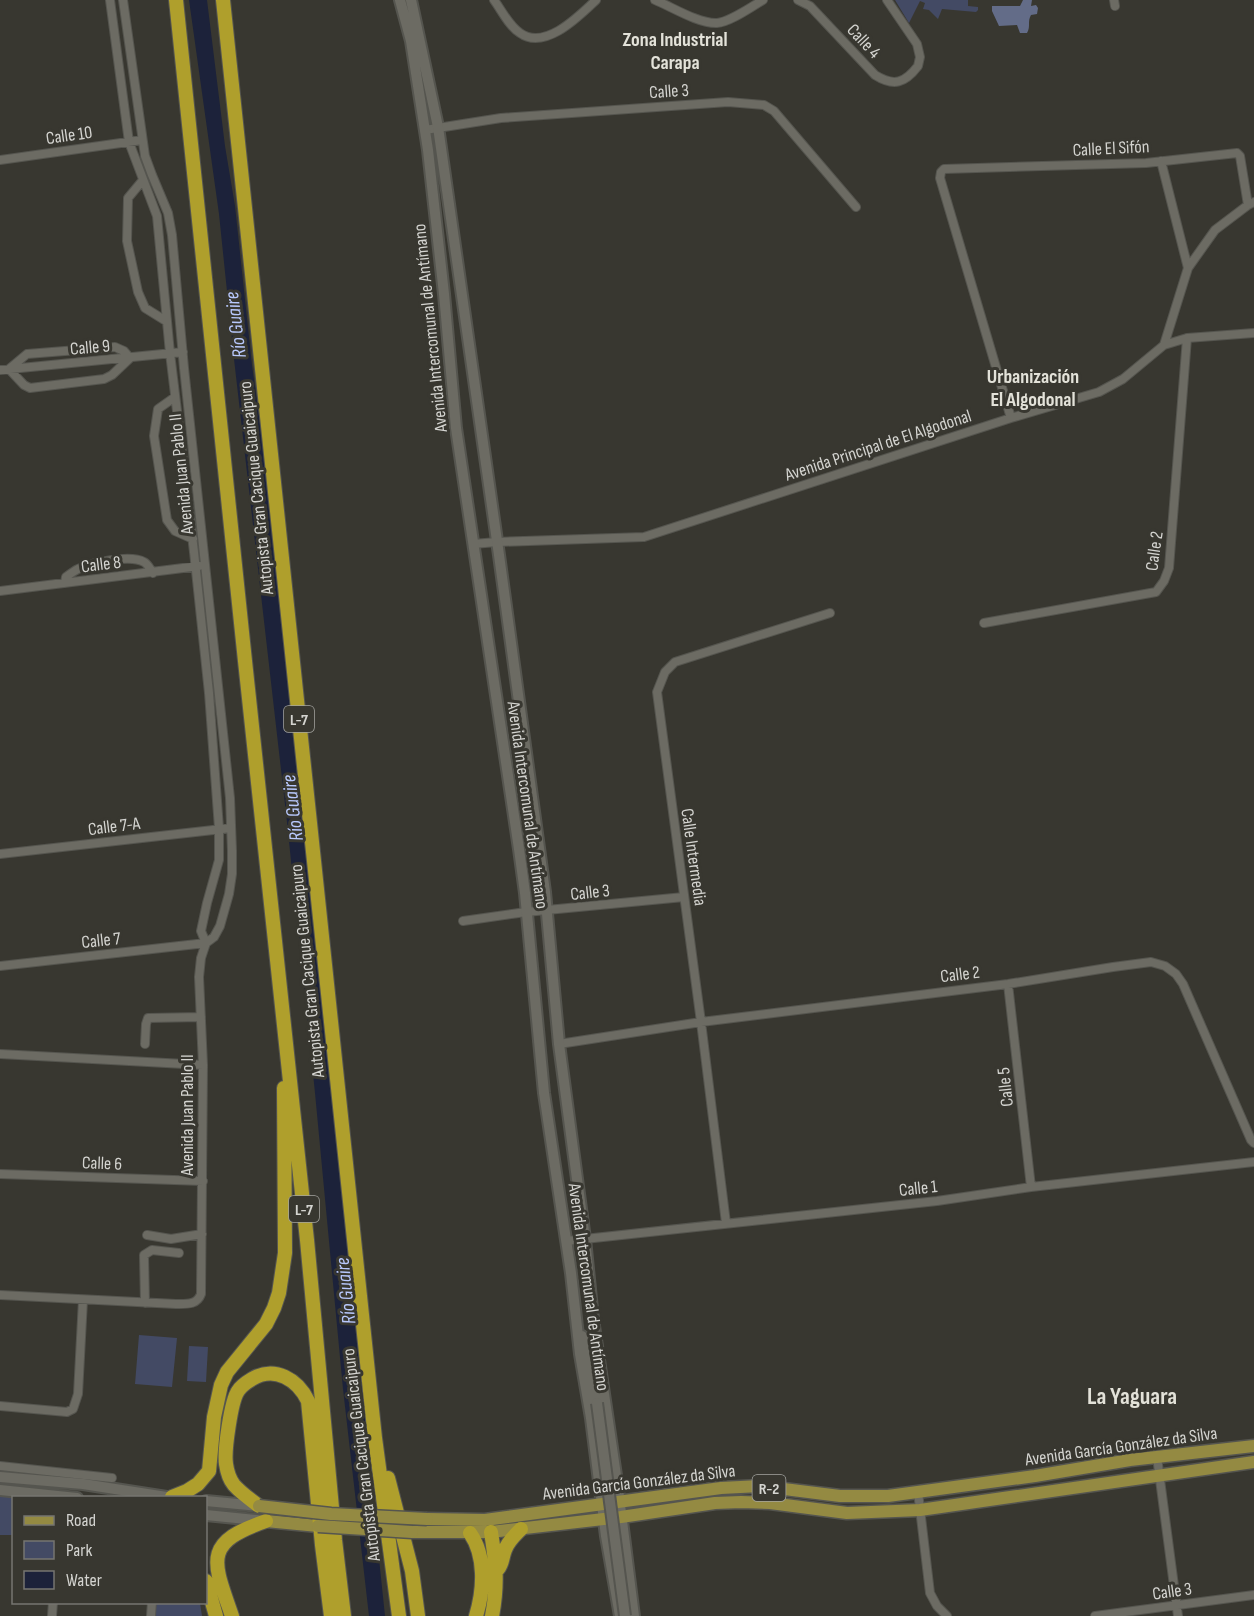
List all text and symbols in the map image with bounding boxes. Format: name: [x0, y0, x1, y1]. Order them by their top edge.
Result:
street label: Calle 4: [842, 20, 885, 63]
district label: Zona Industrial Carapa: [622, 28, 728, 75]
street label: Calle 3: [648, 80, 690, 103]
street label: Calle 10: [45, 122, 94, 149]
street label: Calle El Sifón: [1072, 136, 1150, 161]
street label: Avenida Intercomunal de Antímano: [409, 223, 452, 434]
water label: Río Guaire: [220, 290, 252, 360]
street label: Calle 9: [69, 335, 111, 360]
district label: Urbanización El Algodonal: [987, 365, 1079, 412]
street label: Autopista Gran Cacique Guaicaipuro: [235, 380, 278, 597]
street label: Avenida Principal de El Algodonal: [781, 405, 974, 486]
street label: Avenida Juan Pablo II: [165, 413, 198, 536]
street label: Calle 2: [1141, 530, 1168, 572]
street label: Calle 8: [80, 552, 122, 577]
street label: Avenida Intercomunal de Antímano: [502, 699, 552, 910]
road number: L-7: [284, 706, 314, 732]
water label: Río Guaire: [277, 773, 309, 843]
street label: Calle Intermedia: [676, 807, 711, 907]
street label: Calle 7-A: [87, 813, 142, 840]
street label: Autopista Gran Cacique Guaicaipuro: [286, 863, 329, 1080]
street label: Calle 3: [569, 880, 611, 905]
street label: Calle 7: [80, 928, 123, 953]
street label: Calle 2: [939, 962, 981, 987]
street label: Avenida Juan Pablo II: [177, 1054, 198, 1177]
street label: Calle 5: [993, 1066, 1018, 1108]
street label: Calle 6: [82, 1152, 122, 1175]
street label: Calle 1: [898, 1176, 939, 1201]
street label: Avenida Intercomunal de Antímano: [563, 1181, 613, 1392]
road number: L-7: [289, 1196, 319, 1222]
water label: Río Guaire: [331, 1256, 361, 1325]
street label: Autopista Gran Cacique Guaicaipuro: [338, 1347, 385, 1564]
district label: La Yaguara: [1087, 1382, 1177, 1411]
street label: Avenida García González da Silva: [1023, 1423, 1219, 1471]
street label: Avenida García González da Silva: [541, 1460, 737, 1505]
road number: R-2: [752, 1475, 786, 1501]
legend: [12, 1496, 207, 1604]
text: Road: [66, 1510, 96, 1531]
text: Park: [66, 1540, 92, 1561]
text: Water: [66, 1570, 102, 1591]
street label: Calle 3: [1151, 1578, 1193, 1605]

